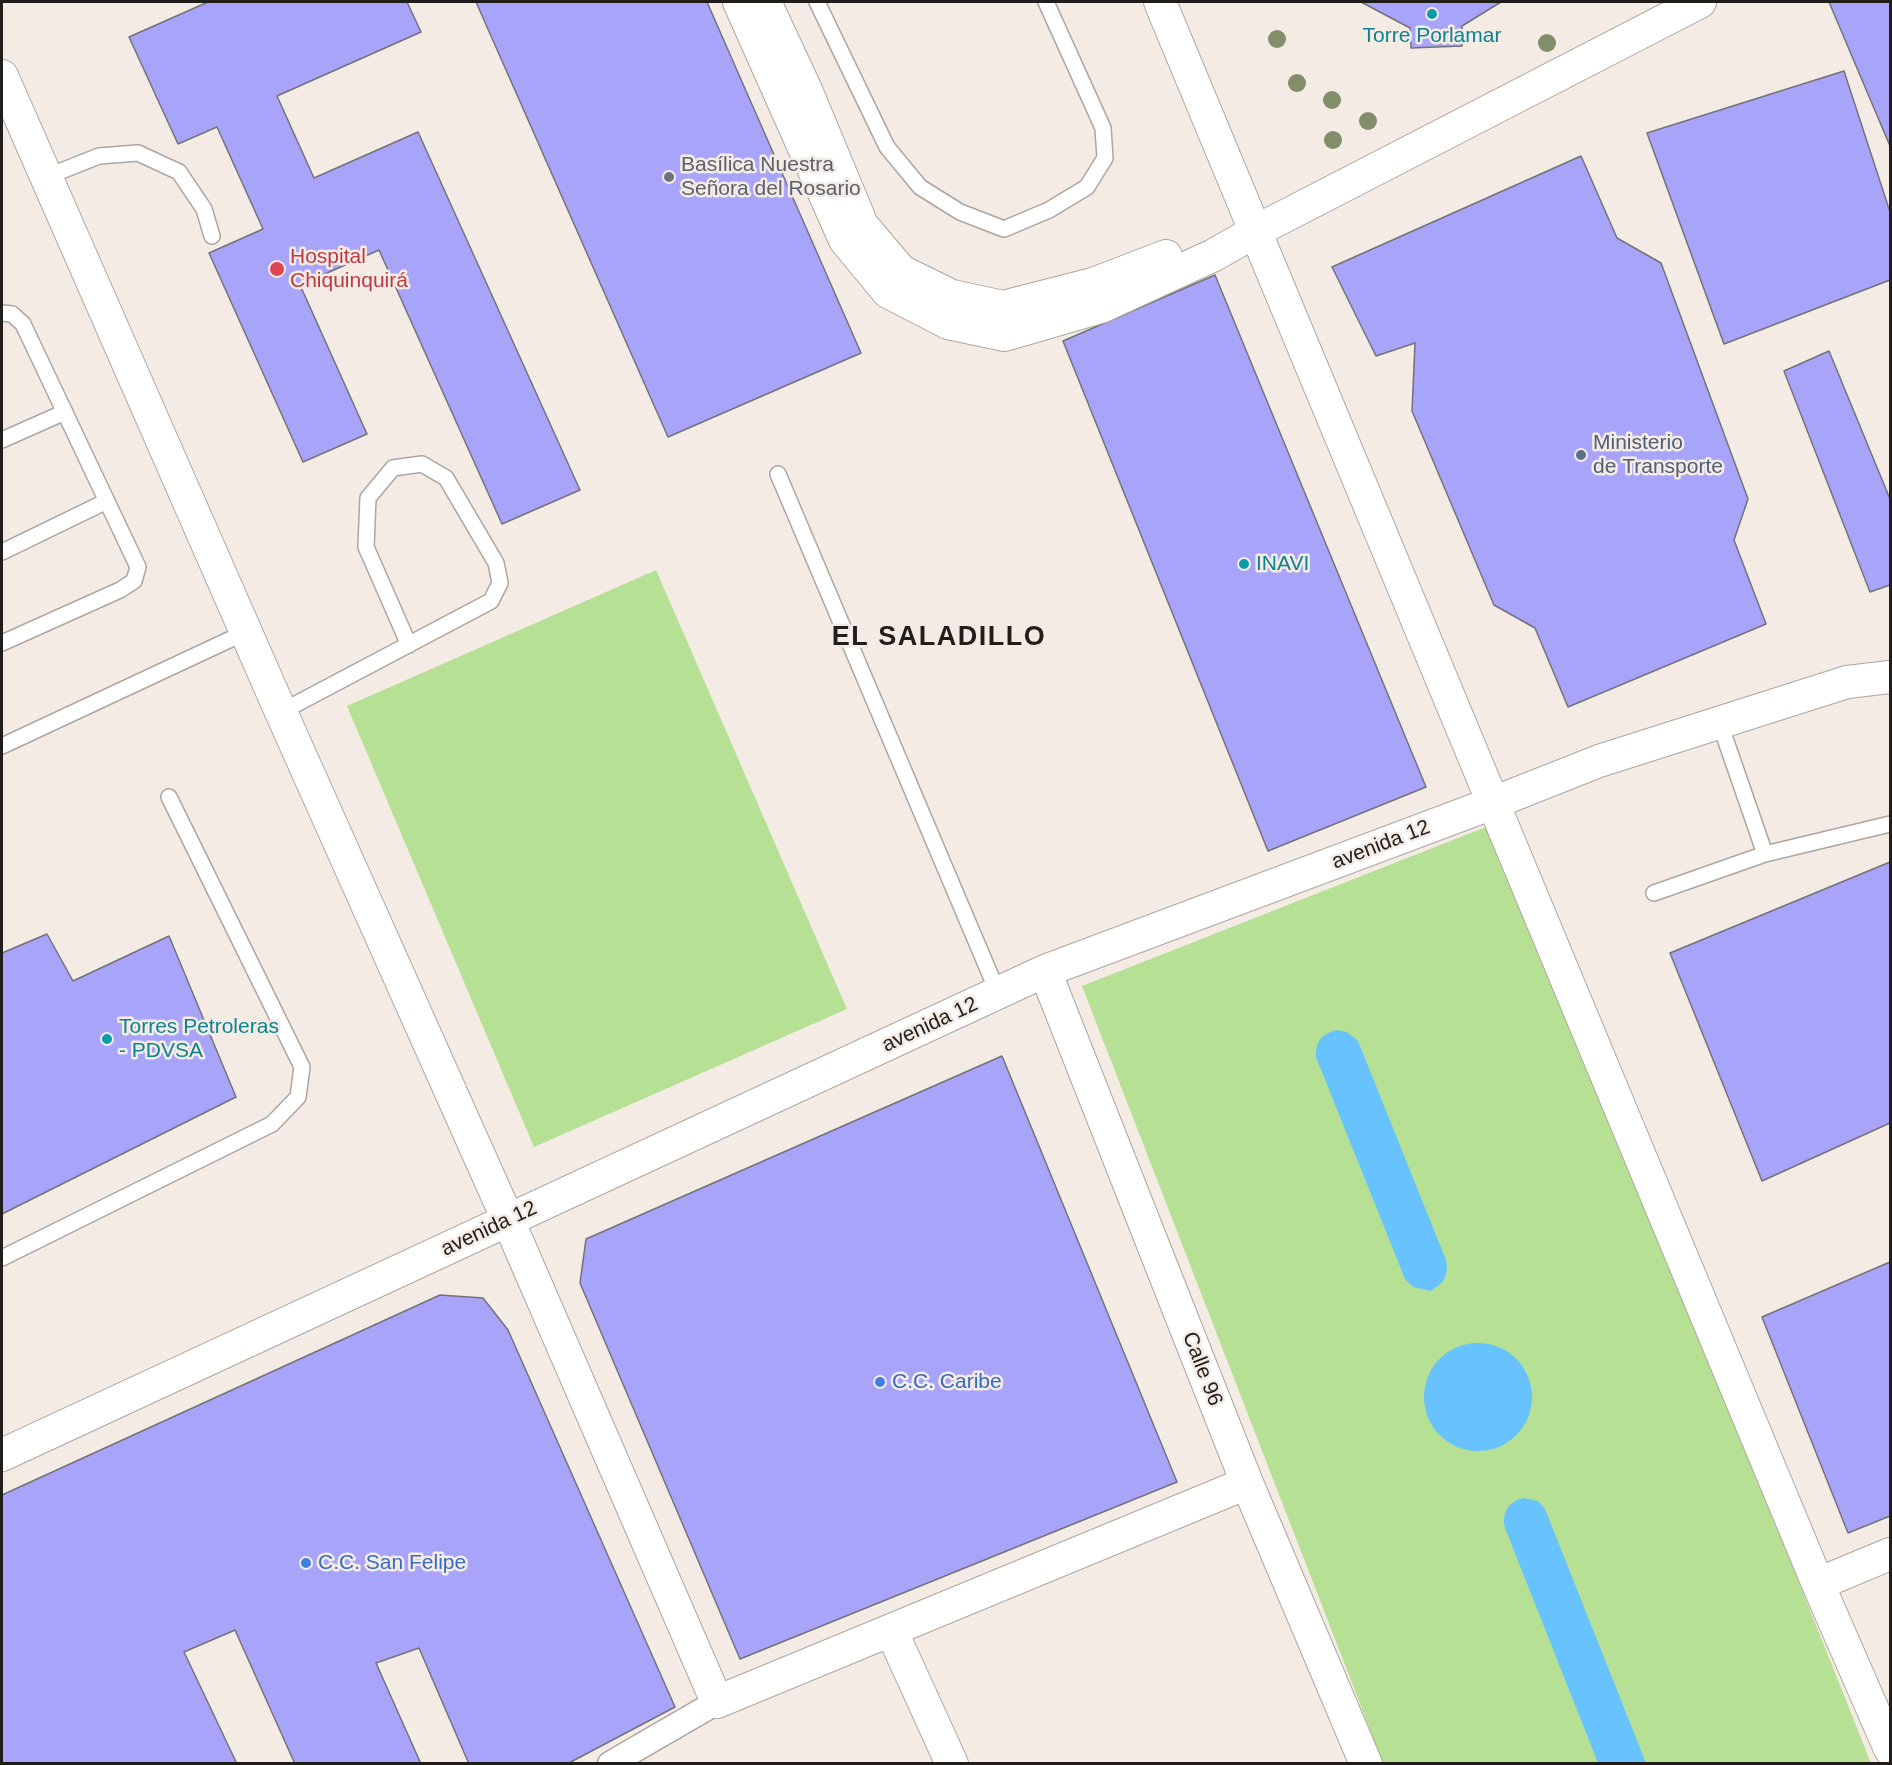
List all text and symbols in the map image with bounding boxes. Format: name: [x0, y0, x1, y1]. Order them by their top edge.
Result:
marker: Torre Porlamar: [1425, 7, 1439, 21]
place label: Torre Porlamar: [1363, 23, 1501, 49]
place label: Basílica Nuestra Señora del Rosario: [681, 152, 861, 202]
marker: Basílica Nuestra Señora del Rosario: [662, 170, 676, 184]
place label: Hospital Chiquinquirá: [290, 244, 408, 294]
marker: Hospital Chiquinquirá: [268, 260, 286, 278]
place label: Ministerio de Transporte: [1593, 430, 1723, 480]
marker: Ministerio de Transporte: [1574, 448, 1588, 462]
place label: INAVI: [1256, 551, 1309, 577]
marker: INAVI: [1237, 557, 1251, 571]
district label: EL SALADILLO: [832, 622, 1046, 654]
street label: avenida 12: [1329, 815, 1433, 875]
street label: avenida 12: [878, 992, 982, 1058]
place label: Torres Petroleras - PDVSA: [119, 1014, 279, 1064]
marker: Torres Petroleras - PDVSA: [100, 1032, 114, 1046]
street label: avenida 12: [437, 1196, 541, 1262]
street label: Calle 96: [1176, 1329, 1228, 1409]
place label: C.C. Caribe: [892, 1369, 1002, 1395]
marker: C.C. Caribe: [873, 1375, 887, 1389]
place label: C.C. San Felipe: [318, 1550, 466, 1576]
marker: C.C. San Felipe: [299, 1556, 313, 1570]

